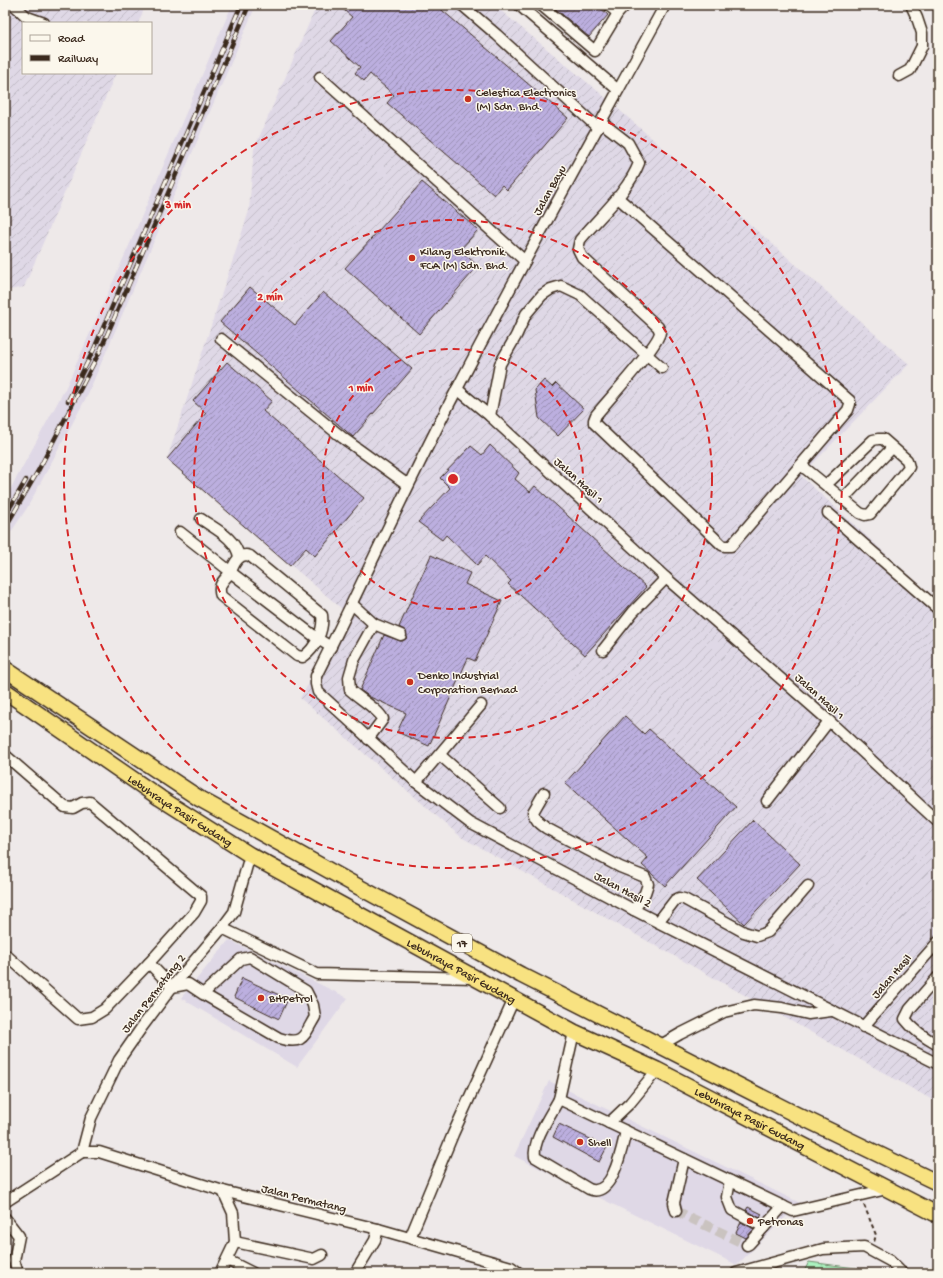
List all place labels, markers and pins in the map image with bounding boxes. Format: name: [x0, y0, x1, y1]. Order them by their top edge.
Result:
place label: Celestica Electronics (M) Sdn. Bhd.: [476, 87, 576, 115]
marker: Celestica Electronics (M) Sdn. Bhd.: [463, 94, 473, 104]
place label: Kilang Elektronik FCA (M) Sdn. Bhd.: [419, 246, 509, 274]
marker: Kilang Elektronik FCA (M) Sdn. Bhd.: [407, 253, 417, 263]
centre of rings: [446, 472, 460, 486]
place label: Denko Industrial Corporation Berhad: [417, 670, 518, 698]
marker: Denko Industrial Corporation Berhad: [405, 677, 415, 687]
marker: BHPetrol: [256, 993, 266, 1003]
place label: BHPetrol: [268, 993, 313, 1007]
marker: Shell: [575, 1137, 585, 1147]
place label: Shell: [588, 1137, 612, 1151]
marker: Petronas: [745, 1216, 755, 1226]
place label: Petronas: [757, 1216, 804, 1230]

